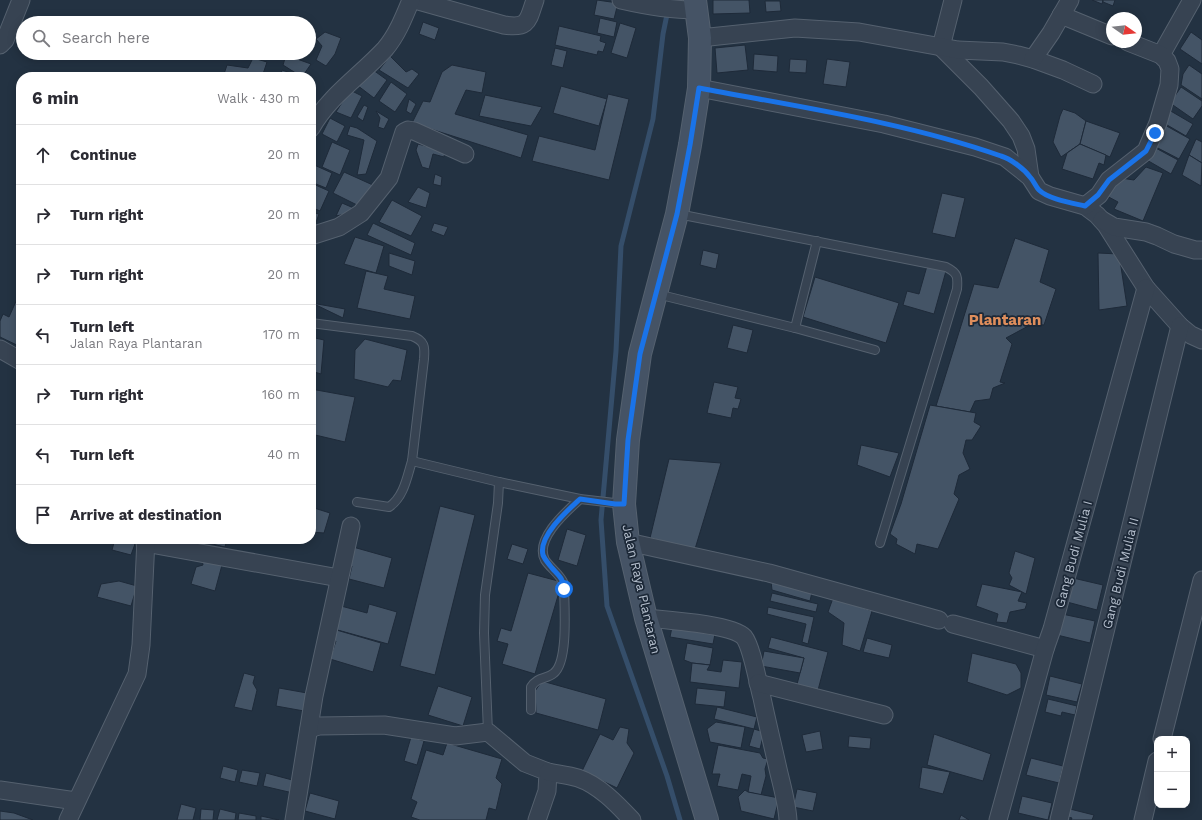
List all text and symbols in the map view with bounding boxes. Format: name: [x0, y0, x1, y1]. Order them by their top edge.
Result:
north arrow: [1106, 12, 1142, 48]
search box: [16, 16, 316, 60]
icon: search: [30, 27, 52, 49]
text: Search here: [62, 29, 150, 47]
text: 6 min: [32, 88, 79, 108]
text: Walk · 430 m: [217, 91, 300, 106]
route end: [1146, 124, 1164, 142]
icon: ahead: [32, 144, 54, 166]
text: Continue: [70, 146, 137, 164]
text: 20 m: [268, 147, 300, 162]
icon: right: [32, 204, 54, 226]
text: Turn right: [70, 206, 143, 224]
text: 20 m: [268, 207, 300, 222]
icon: right: [32, 264, 54, 286]
text: Turn right: [70, 266, 143, 284]
text: 20 m: [268, 267, 300, 282]
district label: Plantaran: [969, 311, 1041, 329]
text: Turn left: [70, 318, 134, 336]
icon: left: [32, 324, 54, 346]
text: 170 m: [263, 327, 300, 342]
text: Jalan Raya Plantaran: [70, 336, 203, 351]
icon: right: [32, 384, 54, 406]
text: Turn right: [70, 386, 143, 404]
text: 160 m: [262, 387, 300, 402]
icon: left: [32, 444, 54, 466]
text: Turn left: [70, 446, 134, 464]
text: 40 m: [267, 447, 300, 462]
street label: Gang Budi Mulia I: [1052, 499, 1095, 609]
icon: arrive: [32, 504, 54, 526]
text: Arrive at destination: [70, 506, 222, 524]
street label: Gang Budi Mulia II: [1099, 516, 1142, 630]
street label: Jalan Raya Plantaran: [619, 523, 664, 655]
route start: [555, 580, 573, 598]
map controls: [1154, 736, 1190, 808]
button: +: [1154, 736, 1190, 772]
button: −: [1154, 772, 1190, 808]

